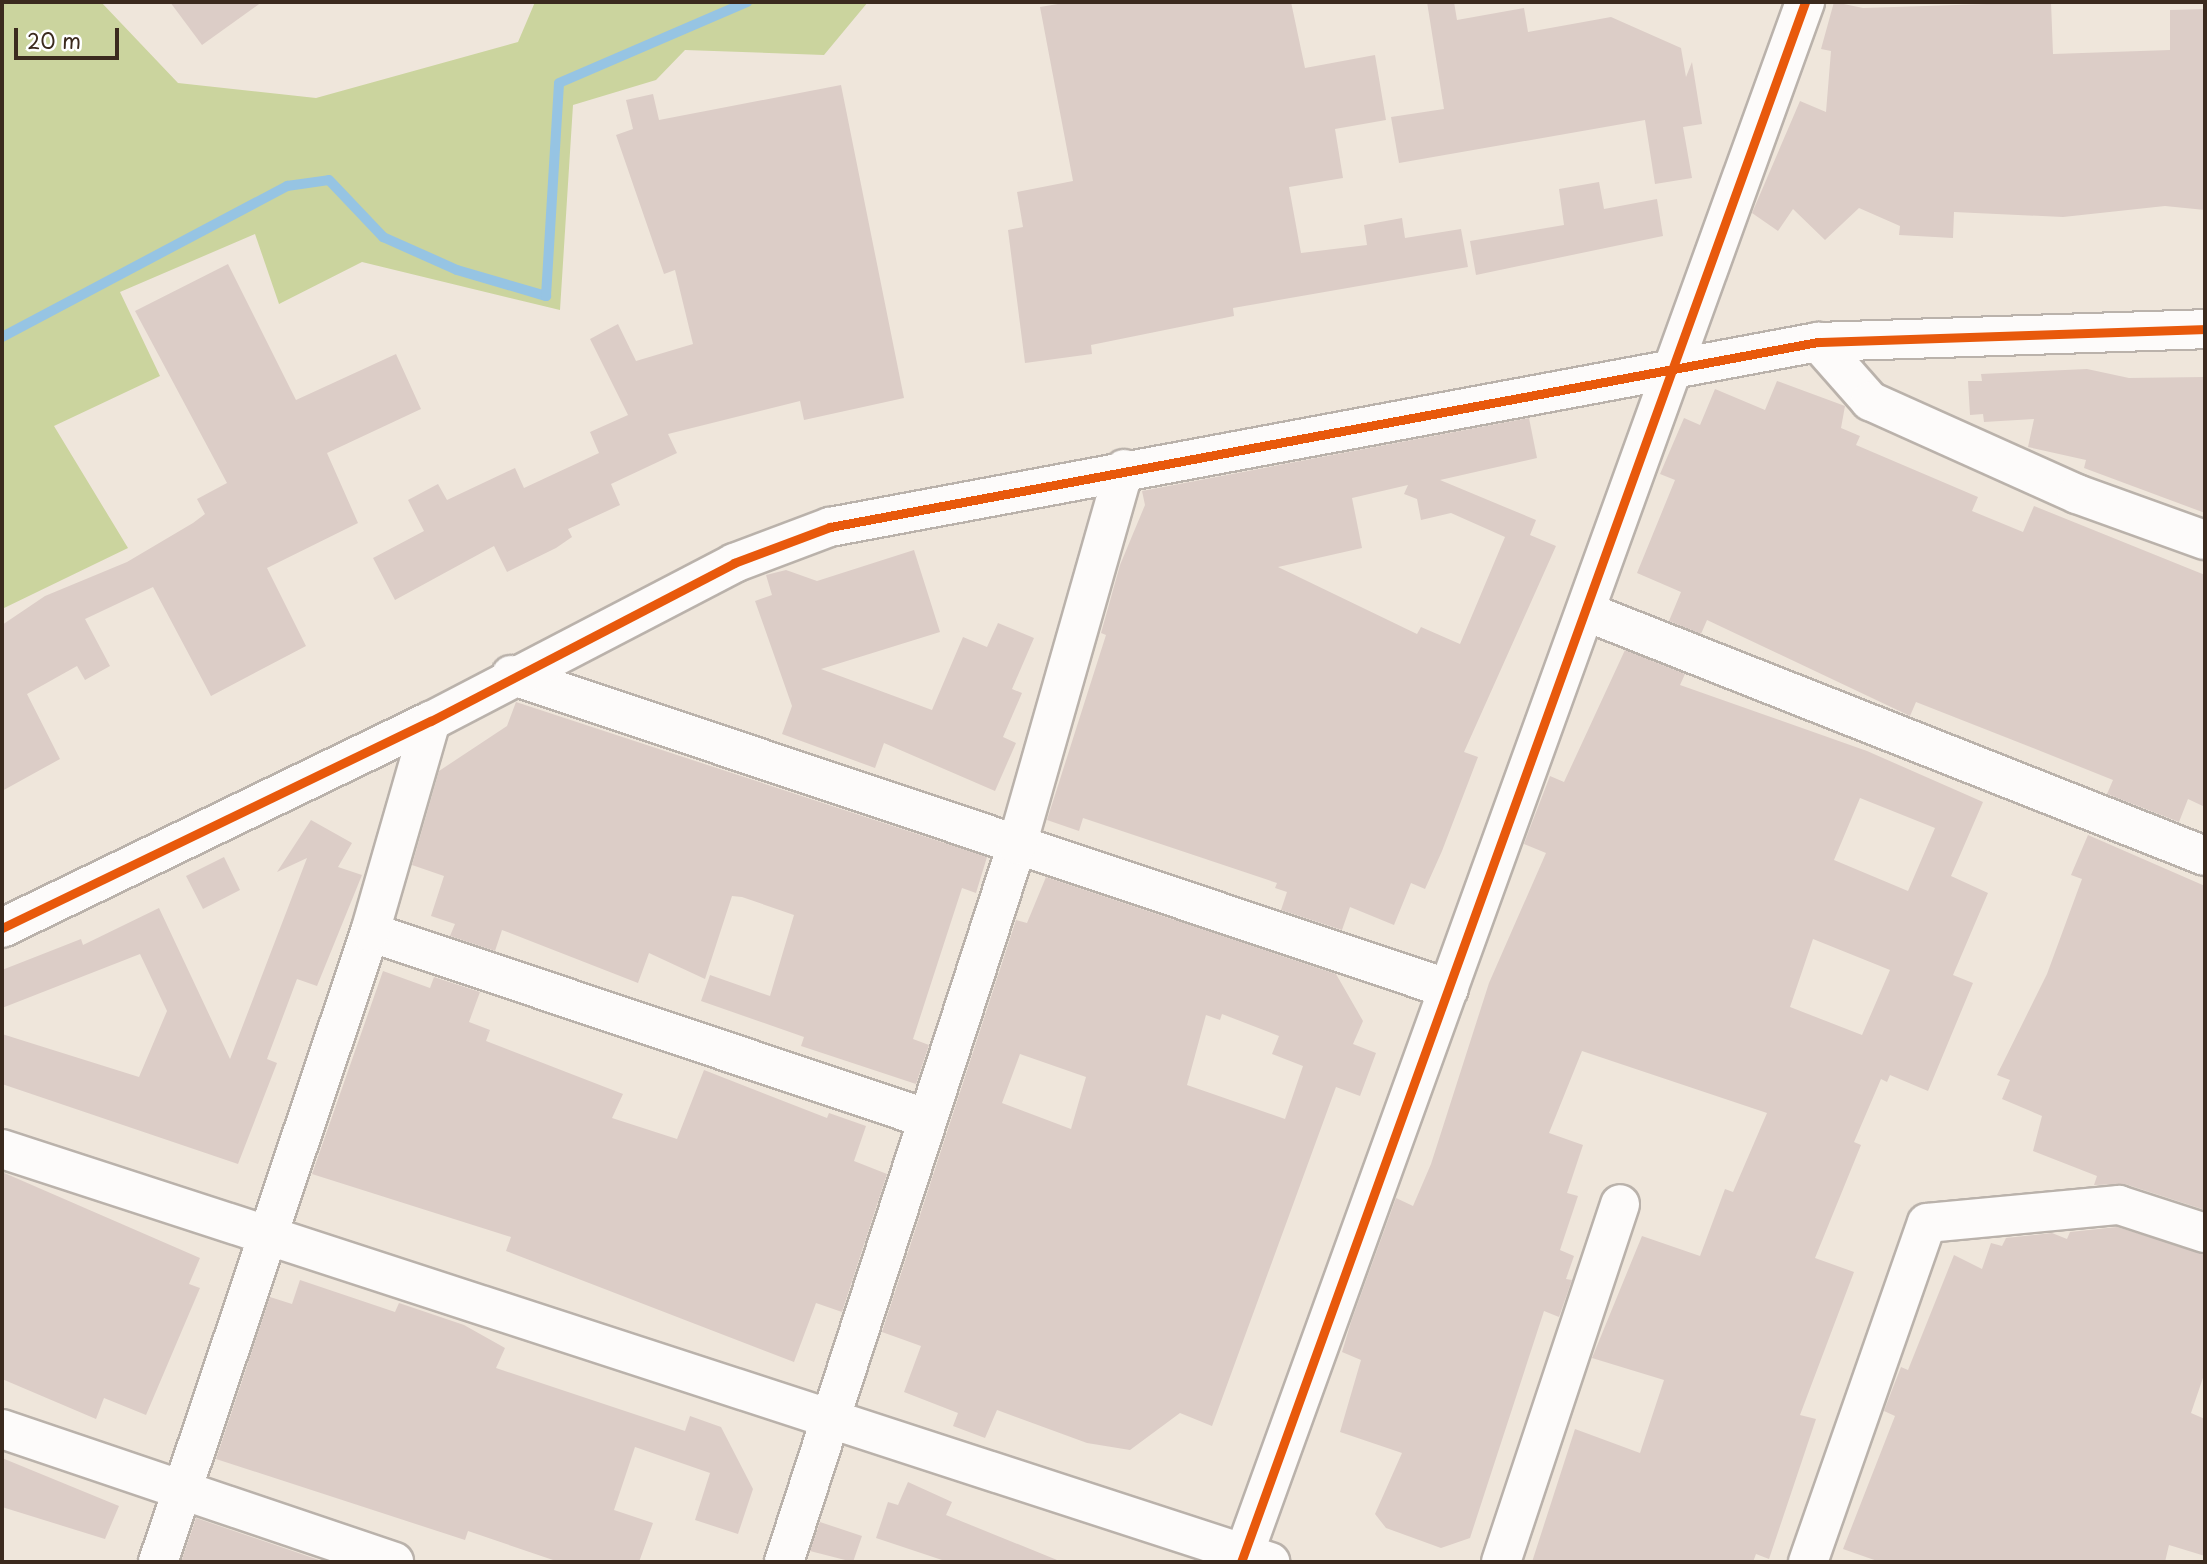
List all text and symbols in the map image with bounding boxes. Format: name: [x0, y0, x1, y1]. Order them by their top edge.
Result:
scale bar: [18, 14, 122, 58]
text: 20 m: [27, 24, 81, 56]

